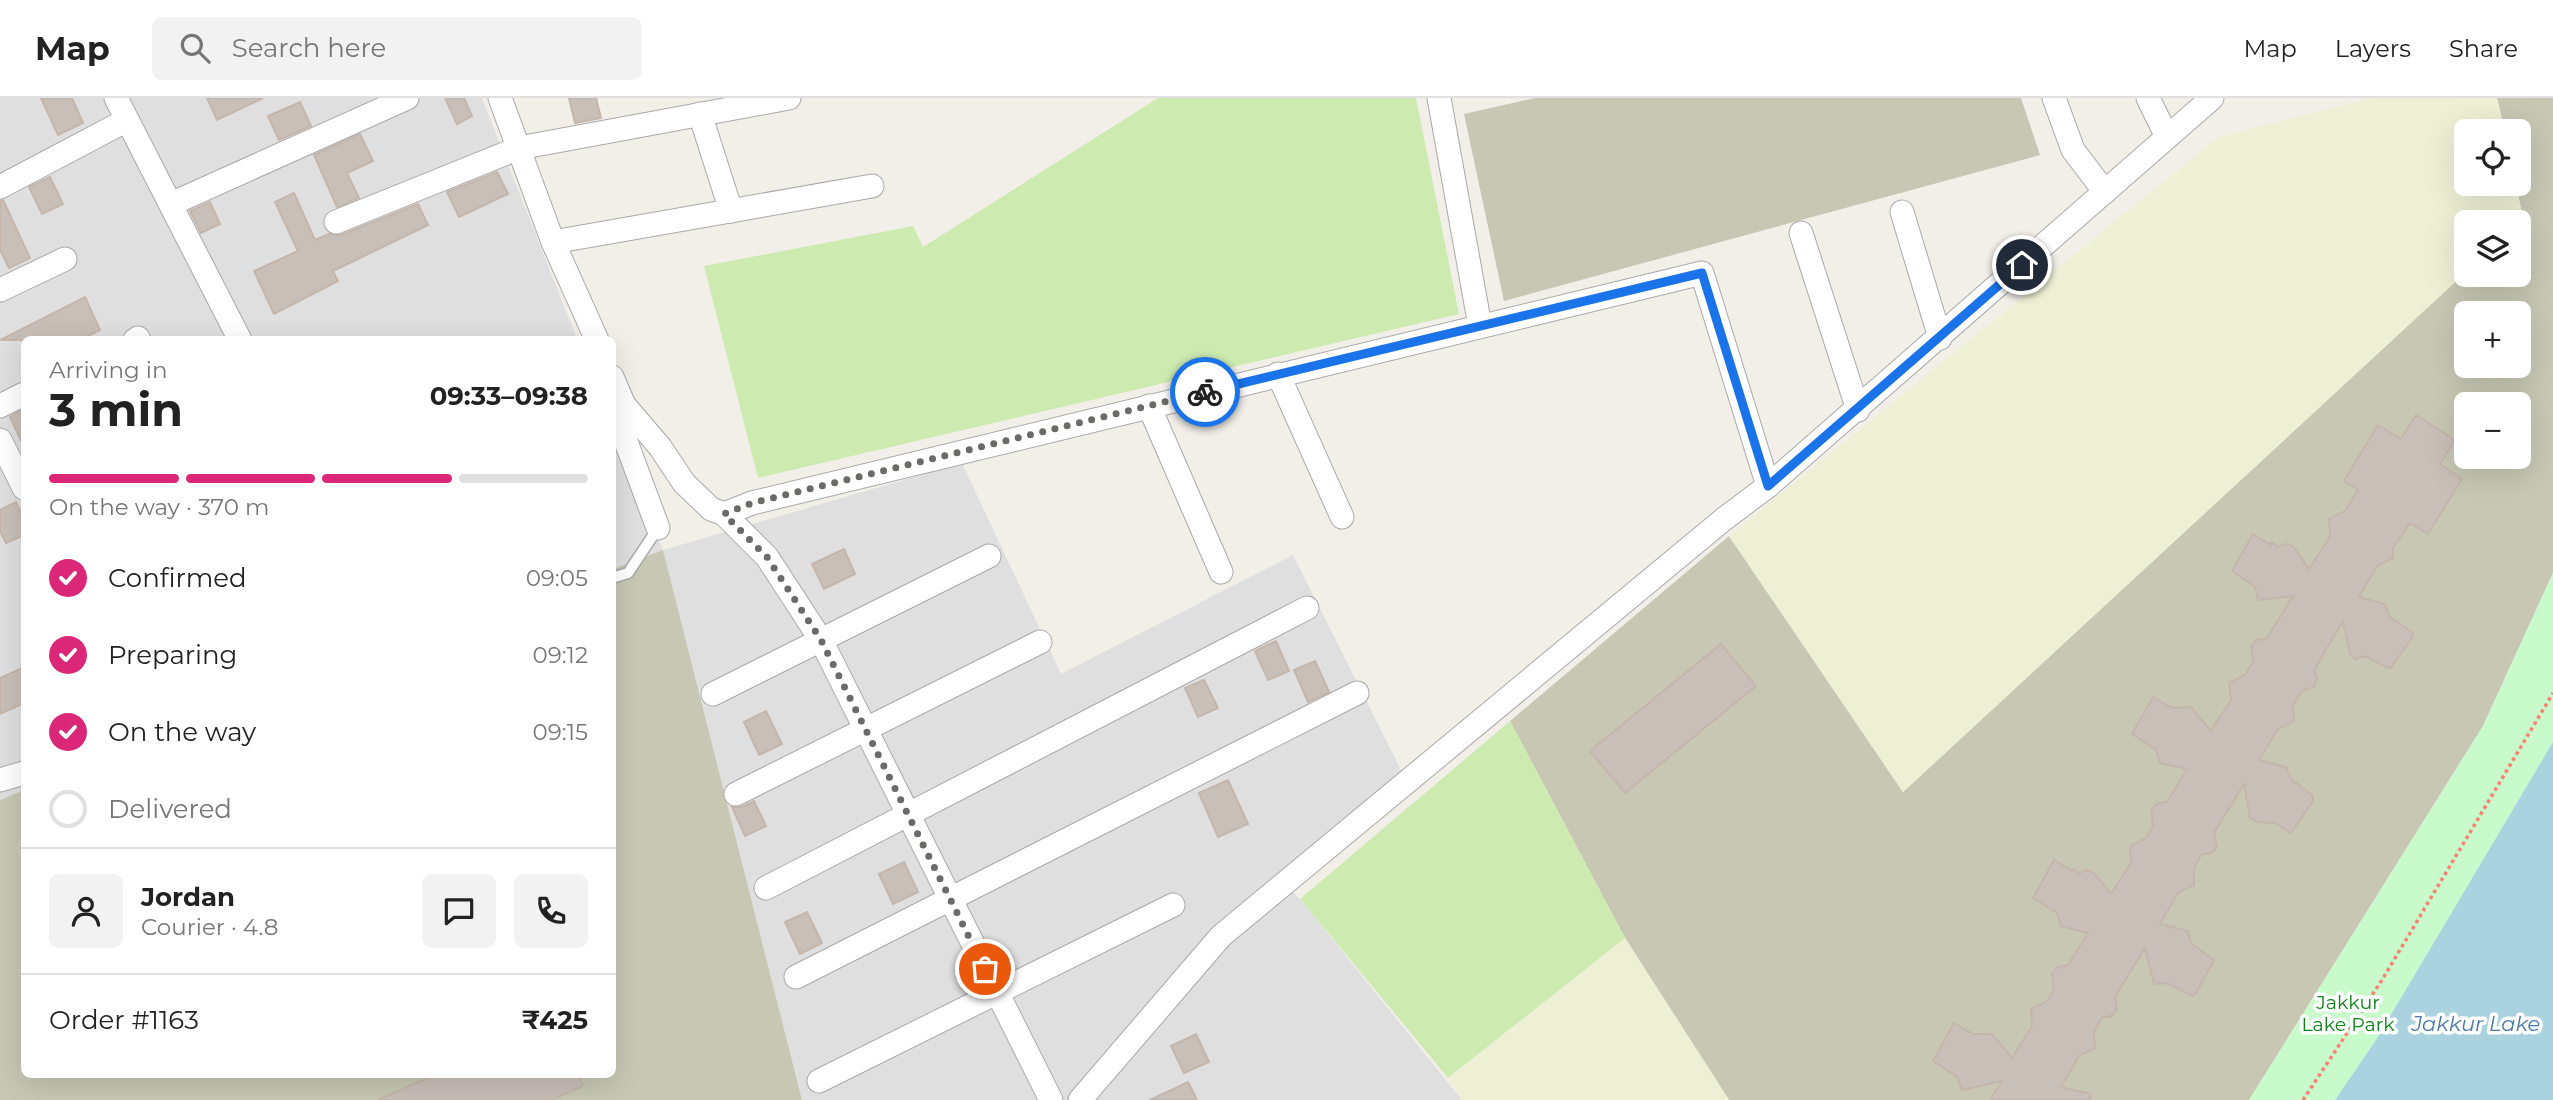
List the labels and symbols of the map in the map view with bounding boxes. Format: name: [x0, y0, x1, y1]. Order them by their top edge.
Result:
pin: [1992, 235, 2052, 295]
courier: [1170, 357, 1240, 427]
pin: [955, 939, 1015, 999]
park label: Jakkur Lake Park: [2301, 991, 2395, 1036]
water label: Jakkur Lake: [2411, 1011, 2540, 1036]

